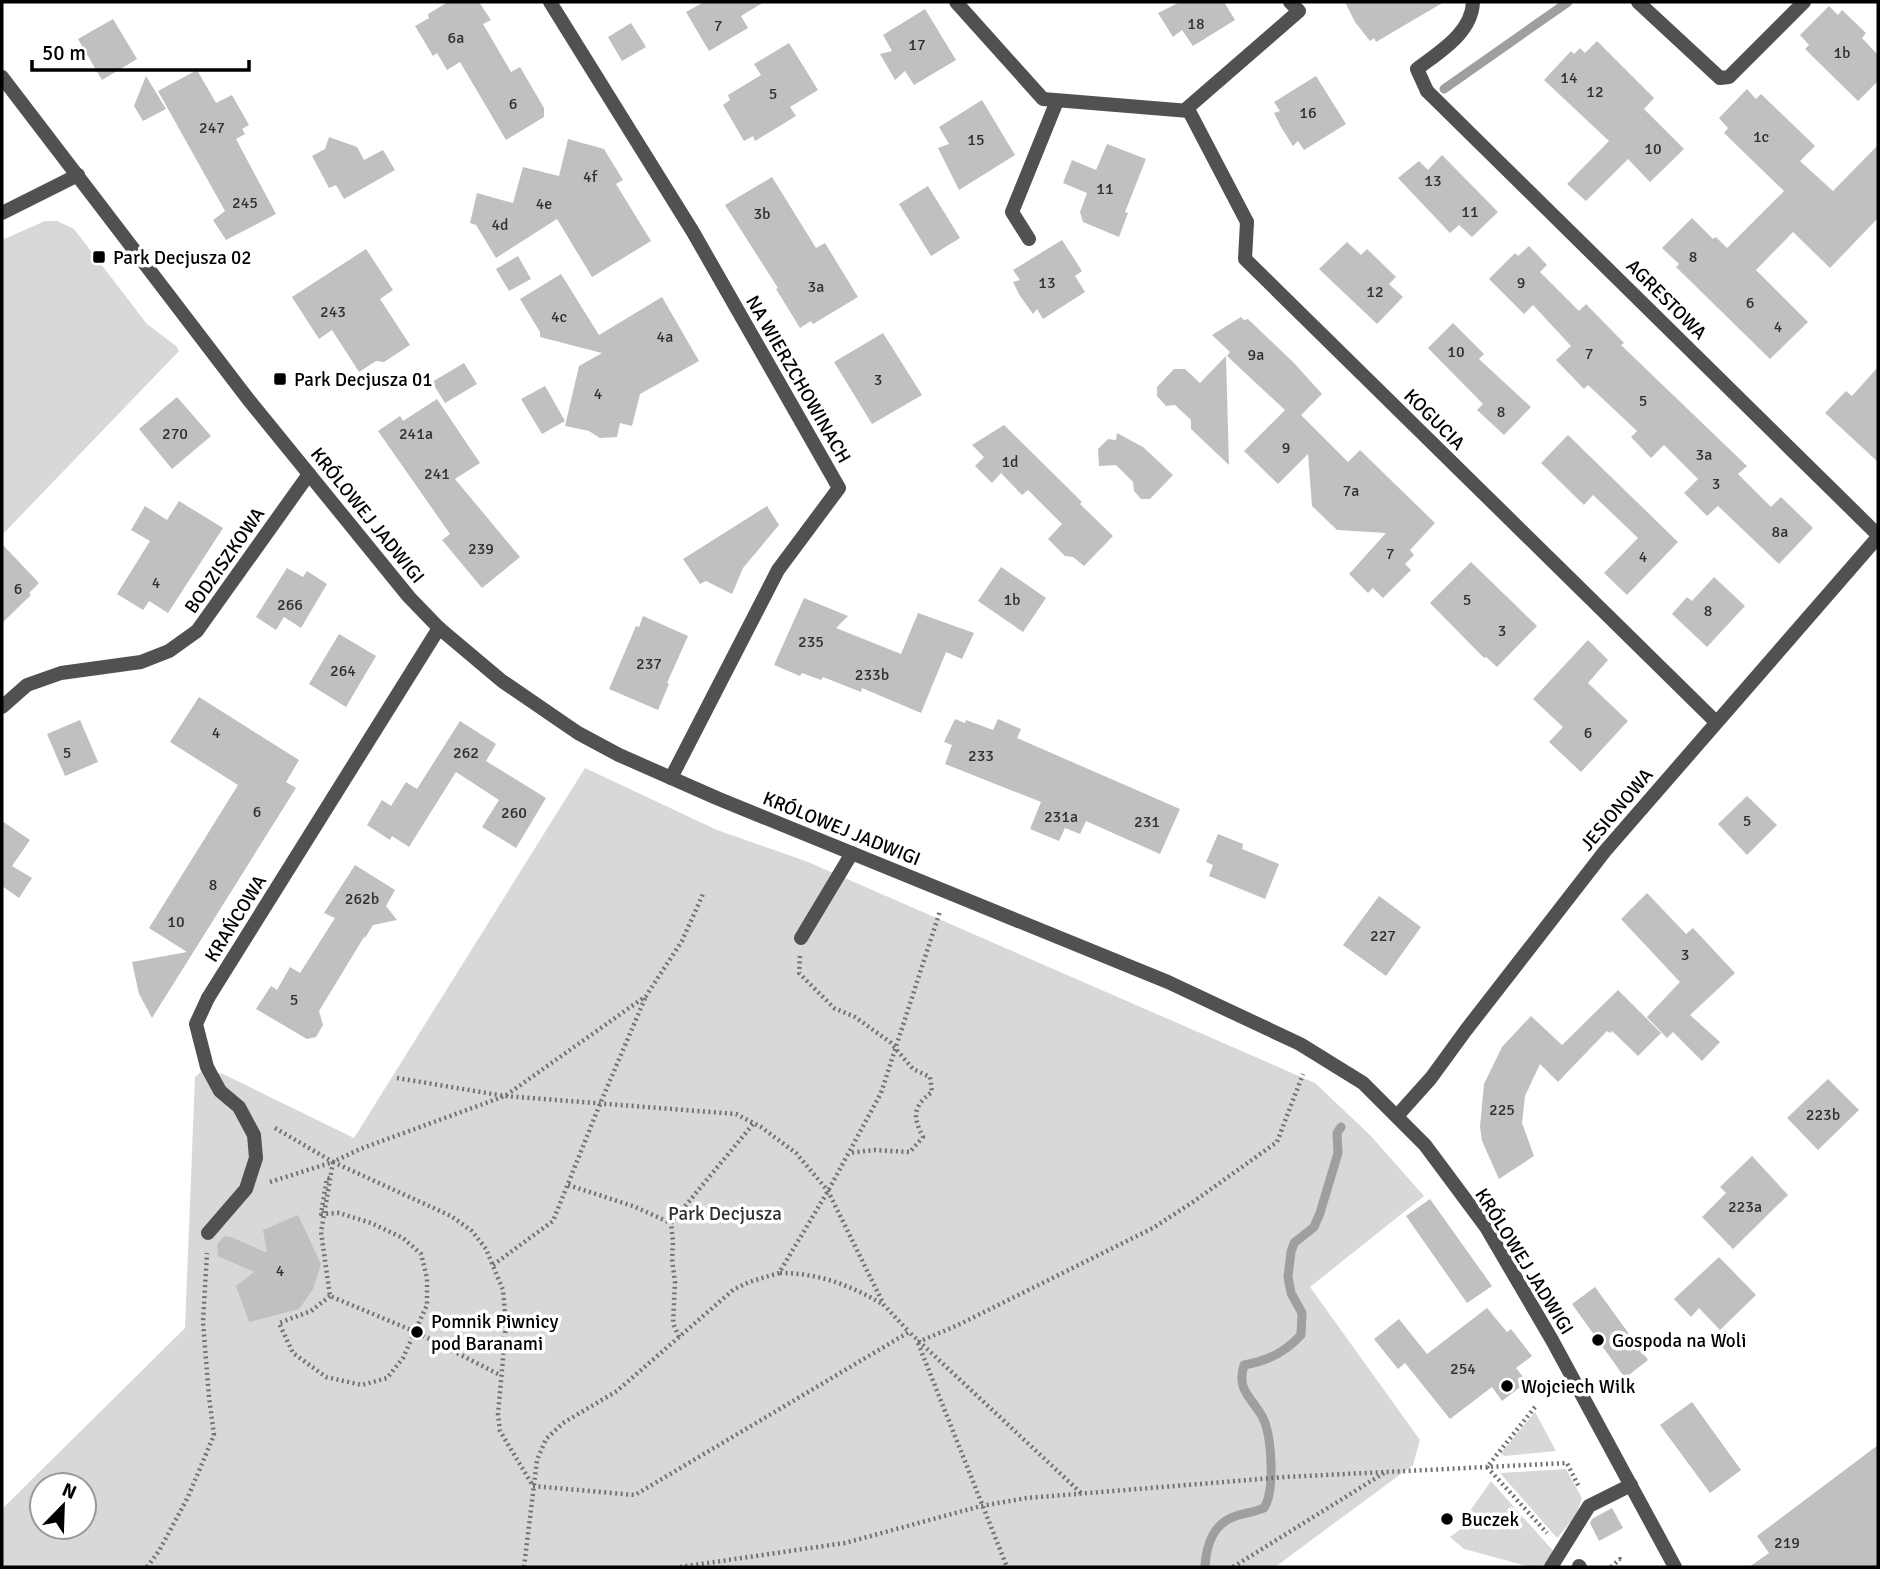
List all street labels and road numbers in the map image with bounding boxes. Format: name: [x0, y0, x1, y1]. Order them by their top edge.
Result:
street label: AGRESTOWA: [1621, 254, 1712, 345]
street label: NA WIERZCHOWINACH: [740, 291, 856, 468]
street label: KOGUCIA: [1399, 384, 1470, 456]
street label: KRÓLOWEJ JADWIGI: [305, 443, 429, 588]
street label: BODZISZKOWA: [179, 503, 270, 618]
street label: JESIONOWA: [1575, 763, 1659, 856]
street label: KRÓLOWEJ JADWIGI: [759, 786, 924, 872]
street label: KRAŃCOWA: [200, 870, 272, 967]
street label: KRÓLOWEJ JADWIGI: [1469, 1184, 1579, 1339]

